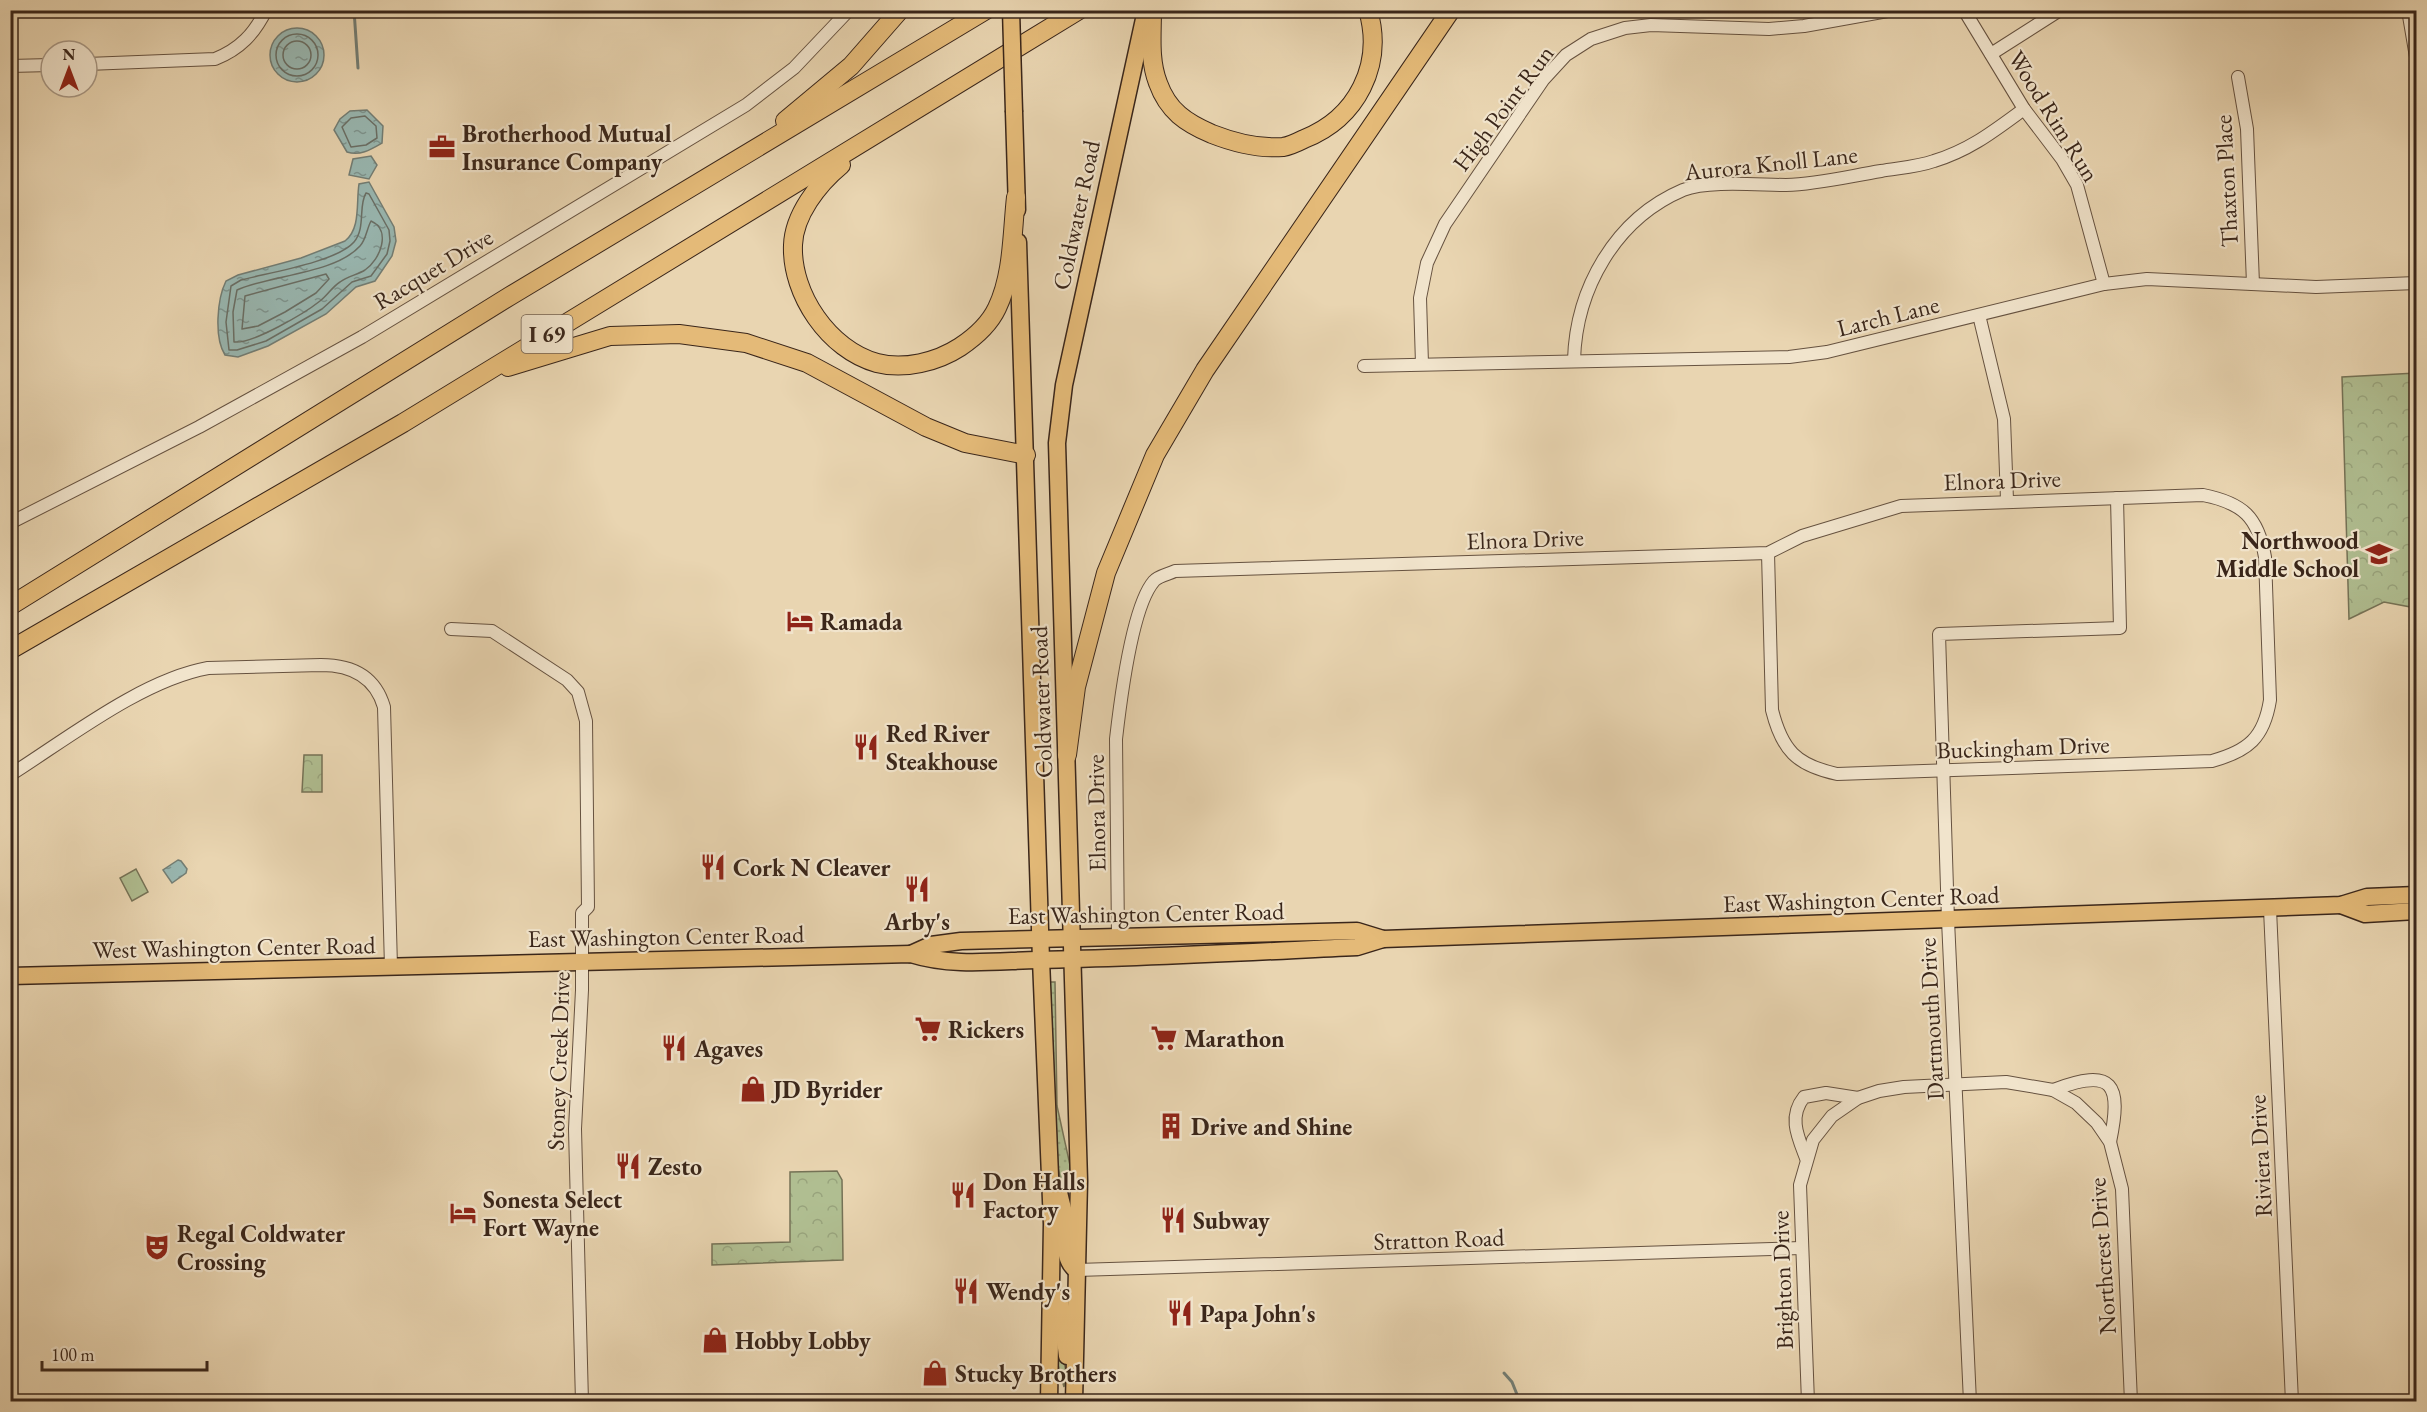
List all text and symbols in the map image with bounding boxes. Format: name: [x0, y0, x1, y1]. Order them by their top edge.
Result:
street label: High Point Run: [1445, 38, 1561, 177]
north arrow: [39, 39, 99, 99]
text: N: [63, 44, 76, 65]
street label: Wood Rim Run: [2001, 45, 2107, 188]
street label: Thaxton Place: [2207, 114, 2245, 248]
place label: Brotherhood Mutual Insurance Company: [462, 118, 672, 178]
office icon: Brotherhood Mutual Insurance Company: [427, 132, 457, 162]
street label: Coldwater Road: [1045, 137, 1107, 293]
street label: Aurora Knoll Lane: [1682, 138, 1859, 188]
street label: Racquet Drive: [368, 221, 498, 317]
street label: Larch Lane: [1834, 288, 1942, 344]
road number: I 69: [522, 315, 572, 353]
street label: Elnora Drive: [1943, 462, 2061, 498]
street label: Elnora Drive: [1466, 521, 1584, 557]
place label: Northwood Middle School: [2216, 525, 2360, 584]
school or university icon: Northwood Middle School: [2364, 539, 2394, 569]
hotel icon: Ramada: [785, 606, 815, 636]
place label: Ramada: [820, 606, 903, 637]
street label: Coldwater Road: [1023, 625, 1059, 779]
place label: Red River Steakhouse: [886, 718, 998, 777]
street label: Buckingham Drive: [1936, 728, 2110, 766]
restaurant icon: Red River Steakhouse: [851, 732, 881, 762]
street label: Elnora Drive: [1079, 754, 1113, 872]
restaurant icon: Cork N Cleaver: [698, 852, 728, 882]
place label: Cork N Cleaver: [733, 852, 891, 883]
restaurant icon: Arby's: [902, 874, 932, 904]
street label: East Washington Center Road: [1722, 879, 2001, 919]
street label: East Washington Center Road: [1007, 895, 1285, 931]
place label: Arby's: [883, 906, 950, 938]
street label: East Washington Center Road: [527, 918, 805, 954]
street label: West Washington Center Road: [92, 929, 377, 965]
street label: Dartmouth Drive: [1911, 937, 1951, 1101]
street label: Stoney Creek Drive: [539, 971, 577, 1151]
supermarket icon: Rickers: [913, 1014, 943, 1044]
place label: Rickers: [948, 1014, 1024, 1045]
supermarket icon: Marathon: [1149, 1023, 1179, 1053]
place label: Marathon: [1184, 1023, 1285, 1054]
restaurant icon: Agaves: [659, 1033, 689, 1063]
place label: Agaves: [693, 1033, 763, 1065]
shop icon: JD Byrider: [738, 1074, 768, 1104]
place label: JD Byrider: [771, 1074, 882, 1106]
street label: Riviera Drive: [2241, 1094, 2279, 1218]
building icon: Drive and Shine: [1156, 1111, 1186, 1141]
place label: Drive and Shine: [1191, 1111, 1352, 1142]
restaurant icon: Zesto: [613, 1151, 643, 1181]
place label: Zesto: [648, 1151, 702, 1182]
place label: Don Halls Factory: [983, 1166, 1085, 1226]
street label: Northcrest Drive: [2081, 1177, 2123, 1335]
restaurant icon: Don Halls Factory: [948, 1180, 978, 1210]
place label: Sonesta Select Fort Wayne: [483, 1184, 622, 1244]
hotel icon: Sonesta Select Fort Wayne: [448, 1198, 478, 1228]
restaurant icon: Subway: [1158, 1205, 1188, 1235]
place label: Subway: [1193, 1205, 1270, 1237]
street label: Brighton Drive: [1764, 1210, 1800, 1350]
place label: Regal Coldwater Crossing: [177, 1218, 345, 1278]
street label: Stratton Road: [1373, 1221, 1506, 1257]
theatre icon: Regal Coldwater Crossing: [142, 1232, 172, 1262]
restaurant icon: Wendy's: [951, 1276, 981, 1306]
place label: Wendy's: [986, 1276, 1070, 1308]
restaurant icon: Papa John's: [1165, 1298, 1195, 1328]
place label: Papa John's: [1200, 1298, 1315, 1329]
shop icon: Hobby Lobby: [700, 1325, 730, 1355]
place label: Hobby Lobby: [735, 1325, 871, 1357]
scale bar: [42, 1334, 207, 1372]
text: 100 m: [51, 1343, 95, 1366]
shop icon: Stucky Brothers: [920, 1358, 950, 1388]
place label: Stucky Brothers: [955, 1358, 1117, 1390]

